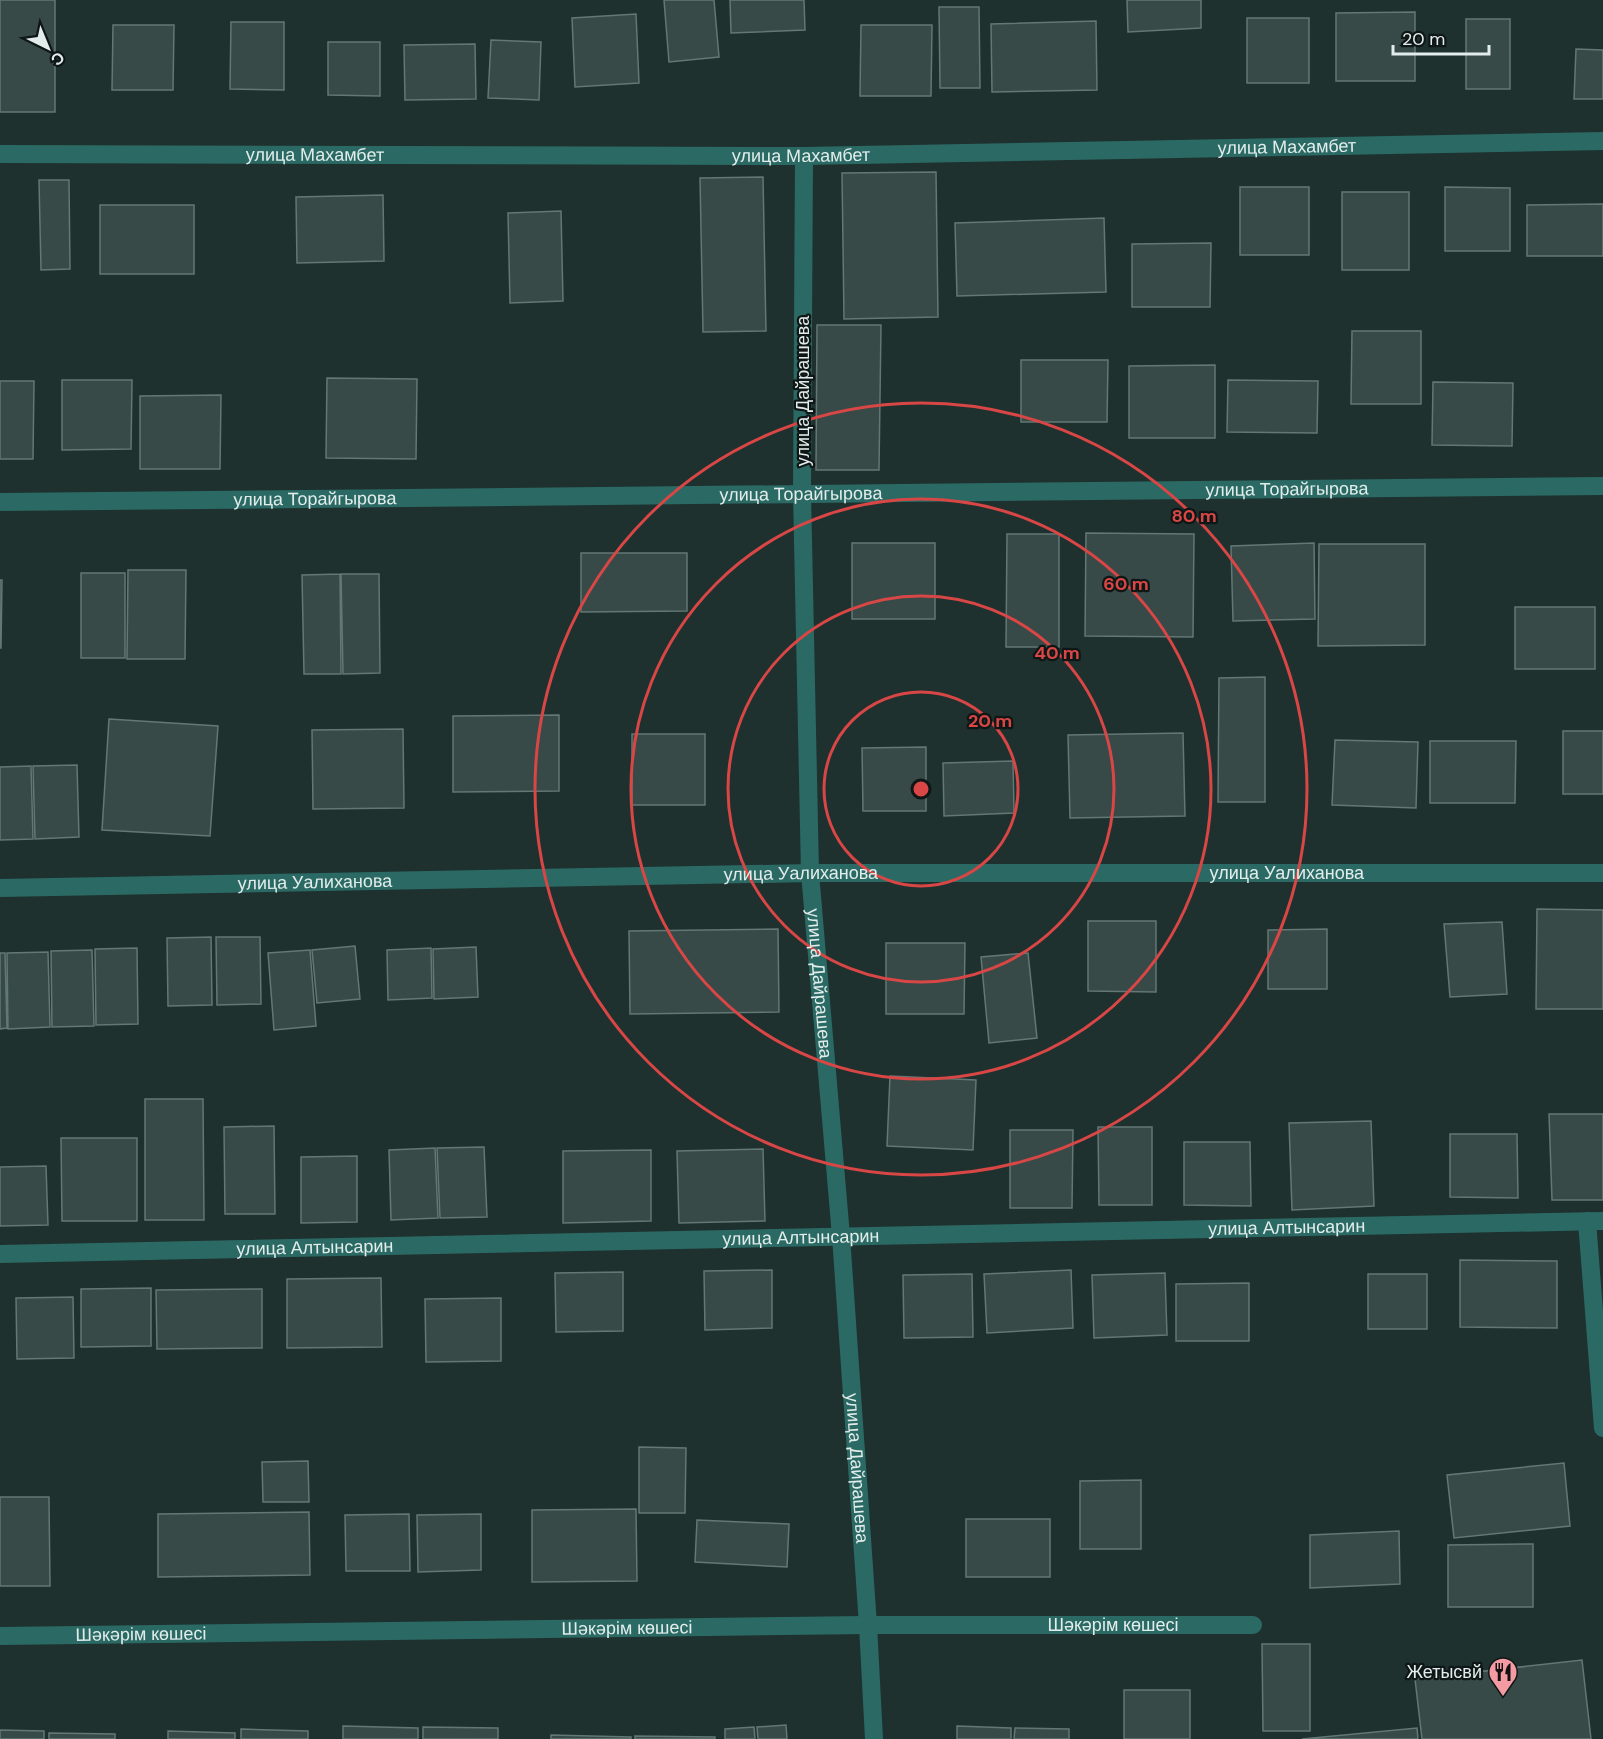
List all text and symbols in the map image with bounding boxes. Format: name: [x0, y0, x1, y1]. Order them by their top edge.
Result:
north arrow: [18, 18, 78, 78]
scale bar: [1393, 18, 1489, 56]
text: 20 m: [1402, 27, 1445, 51]
text: С: [46, 47, 69, 71]
street label: улица Махамбет: [1218, 134, 1356, 160]
street label: улица Махамбет: [246, 143, 384, 167]
street label: улица Махамбет: [732, 143, 870, 168]
street label: улица Дайрашева: [791, 315, 815, 466]
street label: улица Торайгырова: [1205, 476, 1370, 502]
street label: улица Торайгырова: [719, 481, 884, 507]
street label: улица Торайгырова: [233, 486, 398, 512]
text: 80 m: [1171, 504, 1217, 528]
text: 60 m: [1103, 572, 1149, 596]
text: 40 m: [1034, 641, 1080, 665]
text: 20 m: [968, 709, 1012, 733]
centre of rings: [911, 779, 931, 799]
street label: улица Уалиханова: [723, 861, 879, 887]
street label: улица Уалиханова: [1210, 861, 1365, 885]
street label: улица Уалиханова: [237, 869, 393, 896]
street label: улица Дайрашева: [801, 908, 838, 1060]
street label: улица Алтынсарин: [1208, 1214, 1365, 1241]
street label: улица Алтынсарин: [722, 1224, 880, 1251]
street label: улица Алтынсарин: [236, 1234, 394, 1261]
street label: улица Дайрашева: [840, 1392, 874, 1545]
street label: Шәкәрім көшесі: [1047, 1613, 1178, 1637]
street label: Шәкәрім көшесі: [561, 1615, 693, 1641]
street label: Шәкәрім көшесі: [75, 1621, 207, 1647]
restaurant icon: Жетысвй: [1487, 1656, 1519, 1698]
place label: Жетысвй: [1406, 1660, 1482, 1684]

